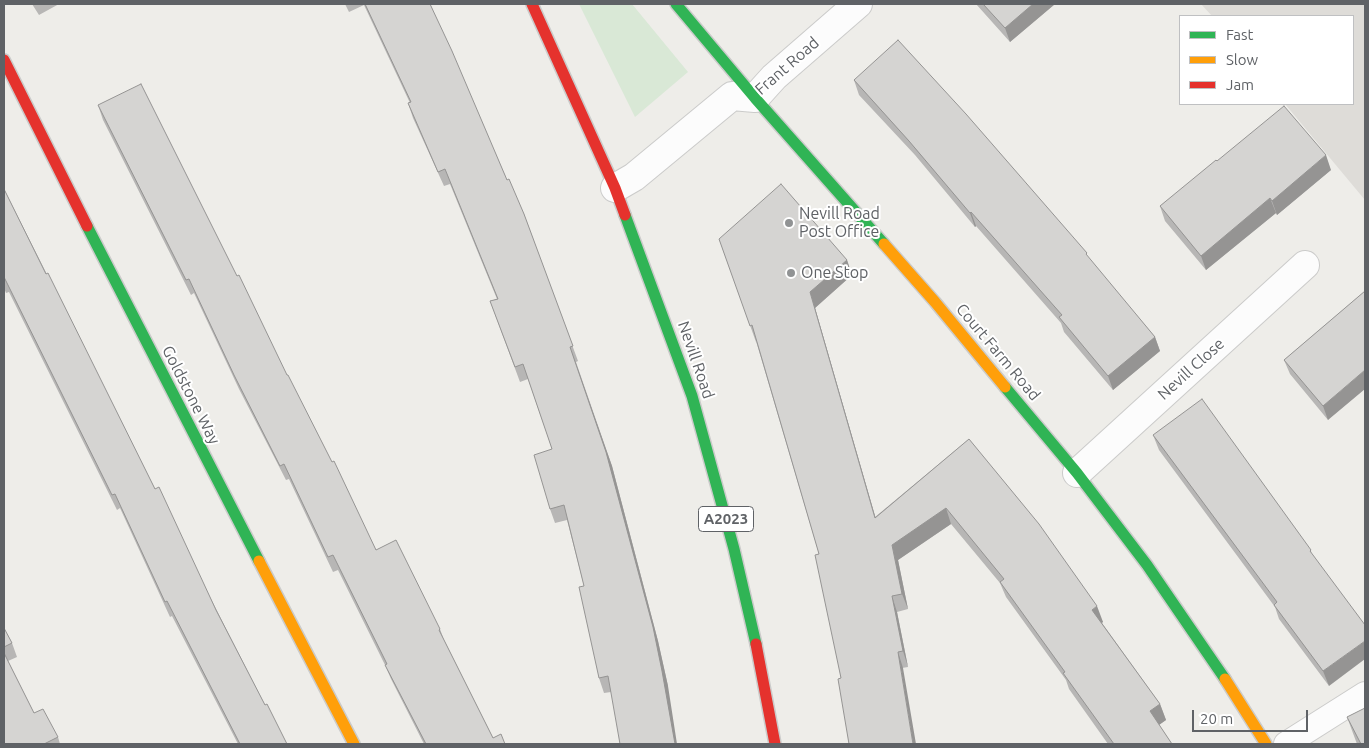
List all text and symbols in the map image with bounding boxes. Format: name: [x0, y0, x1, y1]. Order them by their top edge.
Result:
legend: [1179, 15, 1354, 105]
text: Fast: [1226, 26, 1253, 43]
street label: Frant Road: [751, 33, 823, 99]
text: Slow: [1226, 51, 1258, 68]
text: Jam: [1226, 76, 1254, 93]
place label: Nevill Road Post Office: [799, 204, 880, 242]
marker: Nevill Road Post Office: [783, 217, 795, 229]
place label: One Stop: [801, 263, 868, 283]
marker: One Stop: [785, 267, 797, 279]
street label: Court Farm Road: [952, 300, 1044, 404]
street label: Nevill Road: [674, 319, 718, 401]
street label: Nevill Close: [1154, 334, 1228, 404]
street label: Goldstone Way: [158, 342, 224, 448]
road number: A2023: [698, 506, 754, 532]
scale bar: [1194, 700, 1310, 732]
text: 20 m: [1200, 710, 1233, 727]

